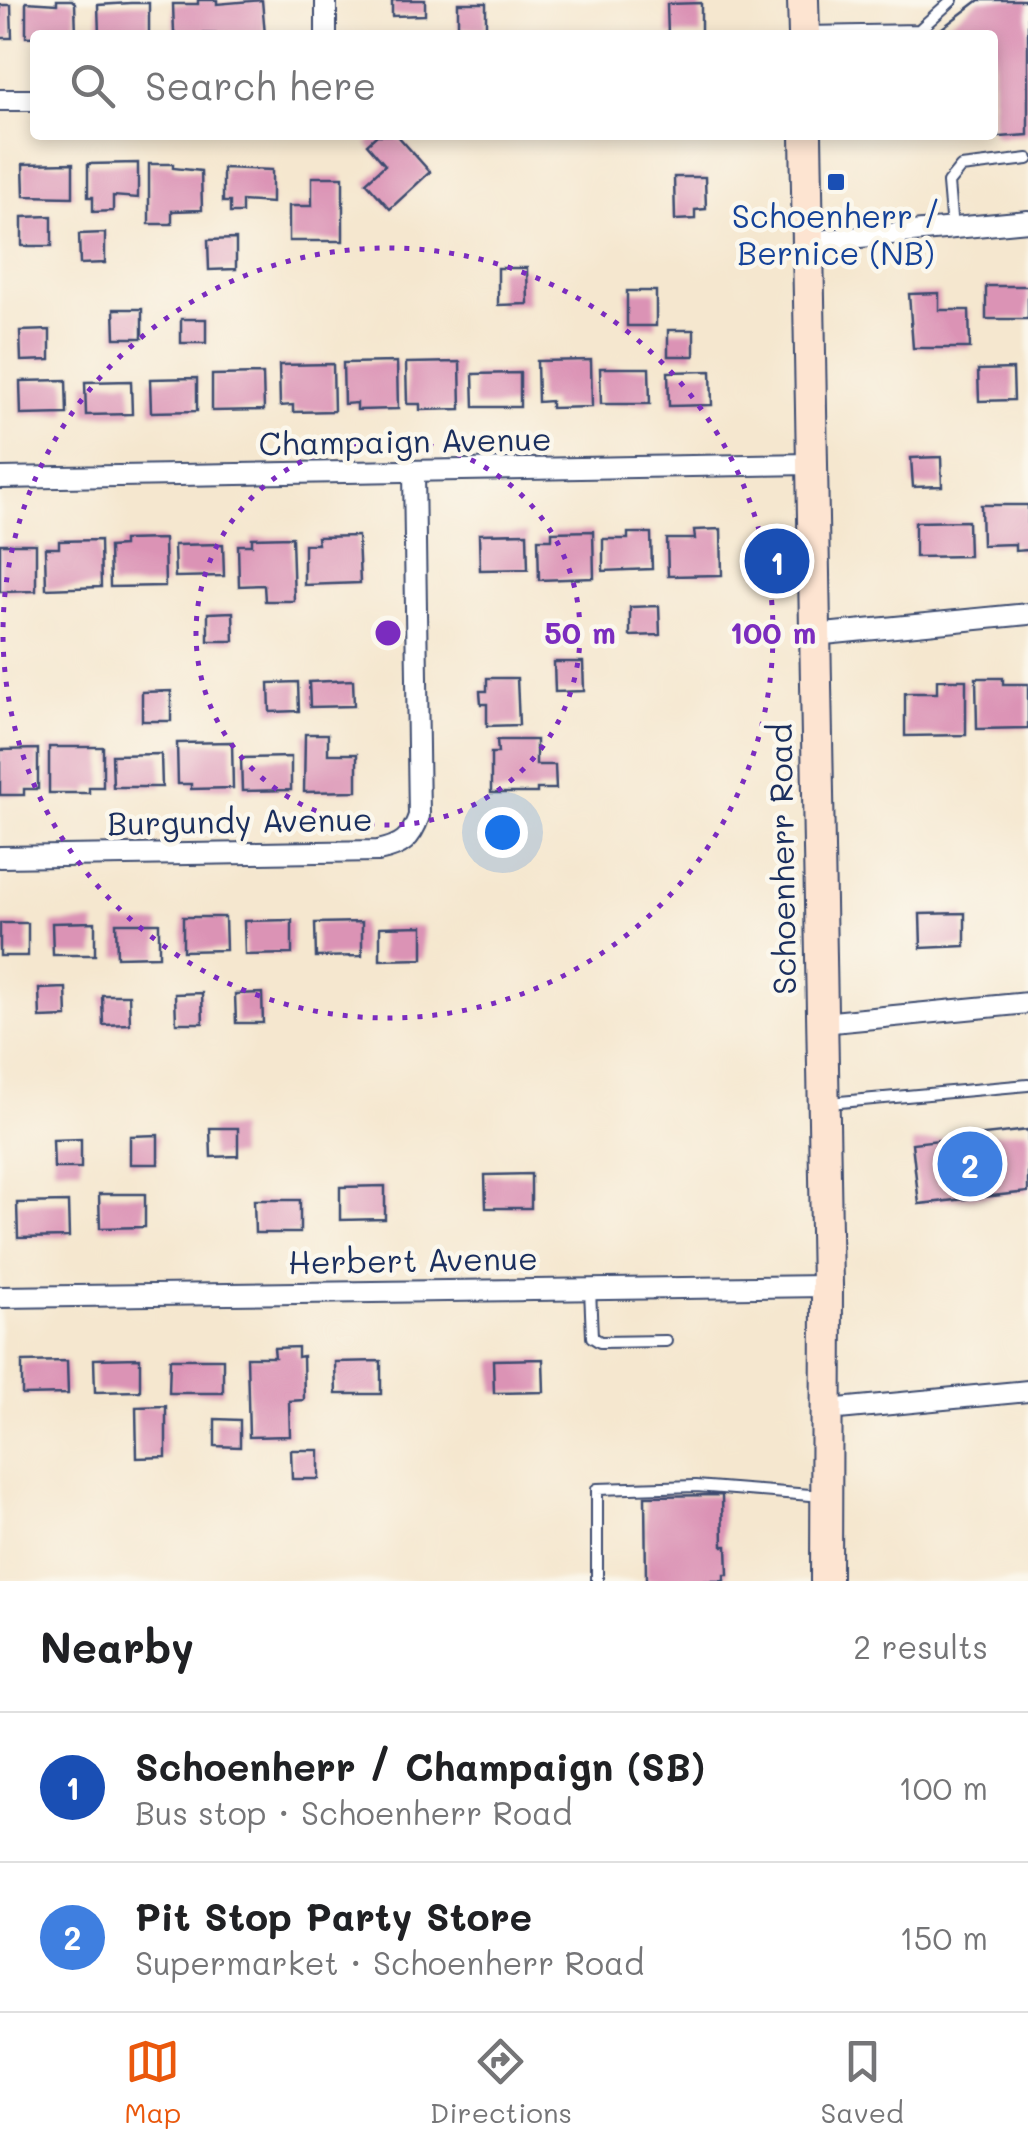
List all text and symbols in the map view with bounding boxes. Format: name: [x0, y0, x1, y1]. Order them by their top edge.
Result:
search box: [30, 30, 998, 140]
icon: search: [65, 58, 120, 113]
text: Search here: [145, 60, 376, 110]
marker: Schoenherr / Bernice (NB): [825, 171, 847, 193]
place label: Schoenherr / Bernice (NB): [732, 194, 940, 273]
street label: Champaign Avenue: [258, 416, 552, 464]
pin: 1: [744, 524, 810, 598]
text: 50 m: [544, 612, 616, 652]
text: 100 m: [730, 612, 816, 652]
centre of rings: [370, 615, 406, 651]
street label: Schoenherr Road: [758, 723, 804, 995]
street label: Burgundy Avenue: [107, 797, 373, 844]
your location: [477, 807, 528, 858]
pin: 2: [938, 1126, 1002, 1202]
street label: Herbert Avenue: [288, 1236, 538, 1282]
text: Nearby: [40, 1619, 194, 1674]
text: 2 results: [853, 1625, 988, 1667]
text: Schoenherr / Champaign (SB): [135, 1741, 705, 1791]
text: 1: [65, 1766, 80, 1808]
text: 100 m: [898, 1766, 988, 1808]
text: Bus stop · Schoenherr Road: [135, 1791, 572, 1833]
text: Pit Stop Party Store: [135, 1891, 532, 1941]
text: 2: [64, 1916, 81, 1958]
text: 150 m: [900, 1916, 988, 1958]
text: Supermarket · Schoenherr Road: [135, 1941, 644, 1983]
tab: Map: [124, 2034, 181, 2130]
tab: Directions: [430, 2034, 572, 2130]
tab: Saved: [821, 2034, 904, 2130]

